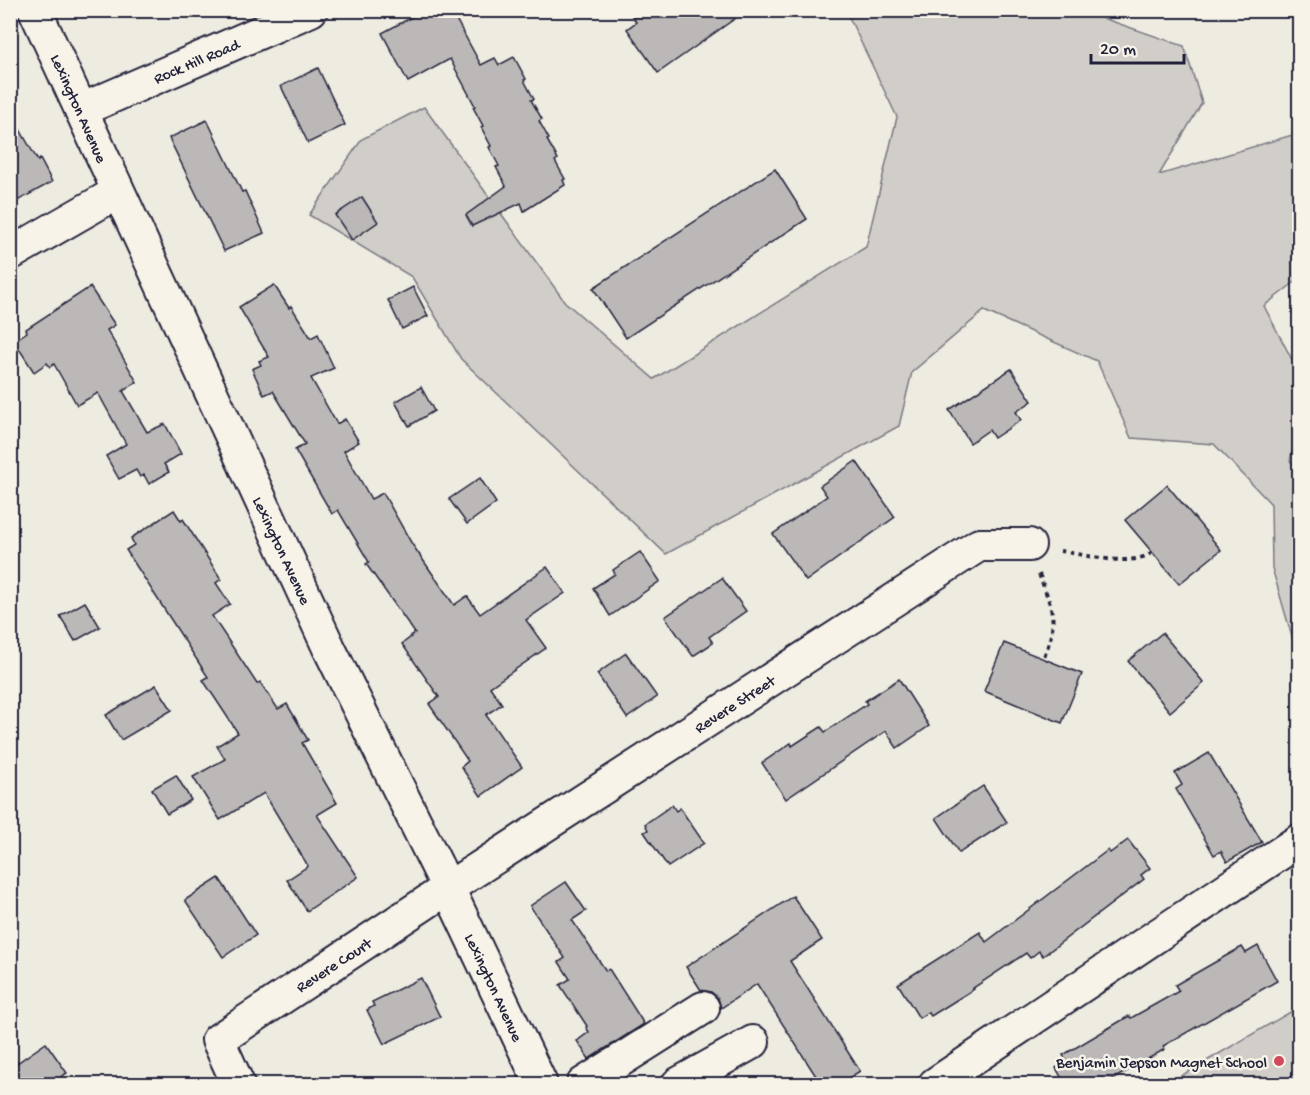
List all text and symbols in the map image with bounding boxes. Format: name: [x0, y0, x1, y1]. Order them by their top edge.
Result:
scale bar: [1091, 27, 1184, 65]
street label: Rock Hill Road: [152, 36, 245, 90]
text: 20 m: [1100, 40, 1136, 61]
street label: Lexington Avenue: [44, 52, 110, 167]
street label: Lexington Avenue: [246, 494, 313, 609]
street label: Revere Street: [692, 672, 781, 739]
street label: Lexington Avenue: [458, 931, 525, 1046]
street label: Revere Court: [294, 935, 378, 998]
marker: Benjamin Jepson Magnet School: [1272, 1054, 1286, 1068]
place label: Benjamin Jepson Magnet School: [1055, 1055, 1267, 1074]

